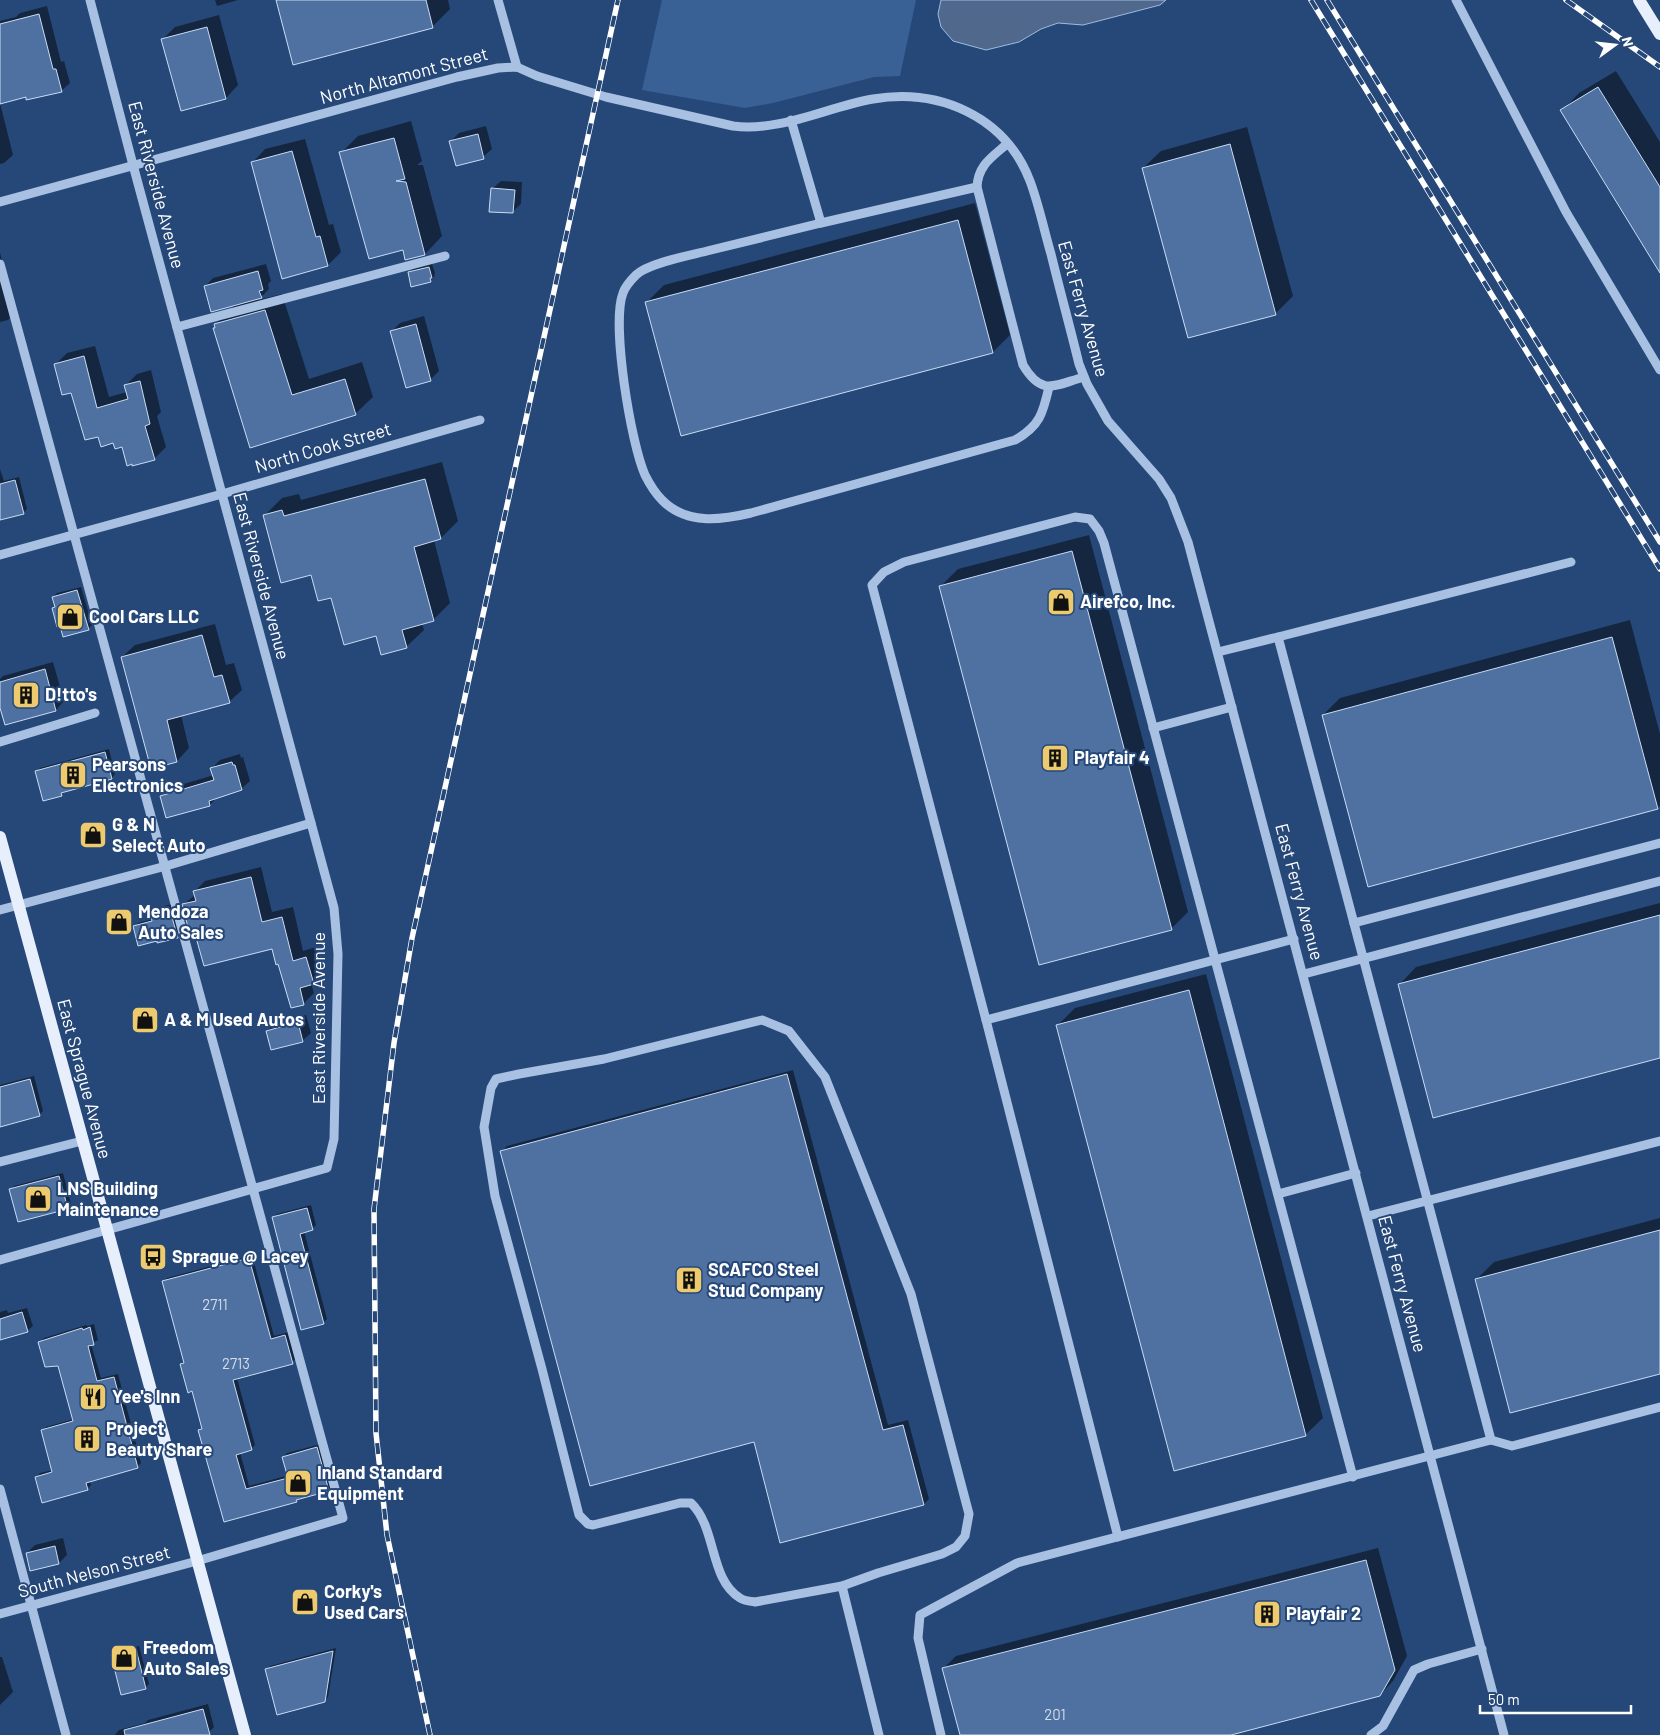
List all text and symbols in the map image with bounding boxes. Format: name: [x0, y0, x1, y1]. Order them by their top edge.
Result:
north arrow: [1590, 20, 1640, 70]
text: N: [1619, 35, 1637, 48]
street label: North Altamont Street: [317, 42, 490, 108]
street label: East Riverside Avenue: [124, 99, 190, 271]
street label: East Ferry Avenue: [1054, 238, 1114, 379]
street label: North Cook Street: [252, 417, 393, 477]
street label: East Riverside Avenue: [229, 490, 295, 662]
shop icon: Airefco, Inc.: [1046, 587, 1076, 617]
place label: Airefco, Inc.: [1080, 590, 1176, 612]
shop icon: Cool Cars LLC: [55, 602, 85, 632]
place label: Cool Cars LLC: [89, 605, 199, 627]
building icon: D!tto's: [11, 680, 41, 710]
place label: D!tto's: [45, 683, 97, 705]
building icon: Playfair 4: [1040, 743, 1070, 773]
place label: Playfair 4: [1074, 746, 1150, 768]
place label: Pearsons Electronics: [92, 753, 183, 796]
building icon: Pearsons Electronics: [58, 760, 88, 790]
place label: G & N Select Auto: [112, 813, 206, 856]
shop icon: G & N Select Auto: [78, 820, 108, 850]
street label: East Ferry Avenue: [1271, 821, 1329, 963]
place label: Mendoza Auto Sales: [138, 900, 223, 943]
shop icon: Mendoza Auto Sales: [104, 907, 134, 937]
street label: East Riverside Avenue: [307, 932, 329, 1104]
street label: East Sprague Avenue: [53, 996, 117, 1161]
shop icon: A & M Used Autos: [130, 1005, 160, 1035]
place label: A & M Used Autos: [164, 1008, 304, 1030]
place label: LNS Building Maintenance: [57, 1177, 159, 1220]
shop icon: LNS Building Maintenance: [23, 1184, 53, 1214]
street label: East Ferry Avenue: [1374, 1213, 1432, 1355]
bus stop icon: Sprague @ Lacey: [138, 1242, 168, 1272]
place label: Sprague @ Lacey: [172, 1245, 309, 1267]
place label: SCAFCO Steel Stud Company: [708, 1258, 823, 1301]
building icon: SCAFCO Steel Stud Company: [674, 1265, 704, 1295]
house number: 2711: [202, 1295, 228, 1313]
house number: 2713: [222, 1354, 250, 1372]
restaurant icon: Yee's Inn: [78, 1382, 108, 1412]
place label: Yee's Inn: [112, 1385, 180, 1407]
place label: Project Beauty Share: [106, 1417, 212, 1460]
building icon: Project Beauty Share: [72, 1424, 102, 1454]
place label: Inland Standard Equipment: [317, 1461, 442, 1504]
shop icon: Inland Standard Equipment: [283, 1468, 313, 1498]
street label: South Nelson Street: [15, 1540, 172, 1602]
place label: Corky's Used Cars: [324, 1580, 404, 1623]
shop icon: Corky's Used Cars: [290, 1587, 320, 1617]
building icon: Playfair 2: [1252, 1599, 1282, 1629]
place label: Playfair 2: [1286, 1602, 1361, 1624]
place label: Freedom Auto Sales: [143, 1636, 228, 1679]
shop icon: Freedom Auto Sales: [109, 1643, 139, 1673]
scale bar: [1480, 1682, 1631, 1714]
text: 50 m: [1488, 1690, 1520, 1708]
house number: 201: [1044, 1705, 1066, 1723]

